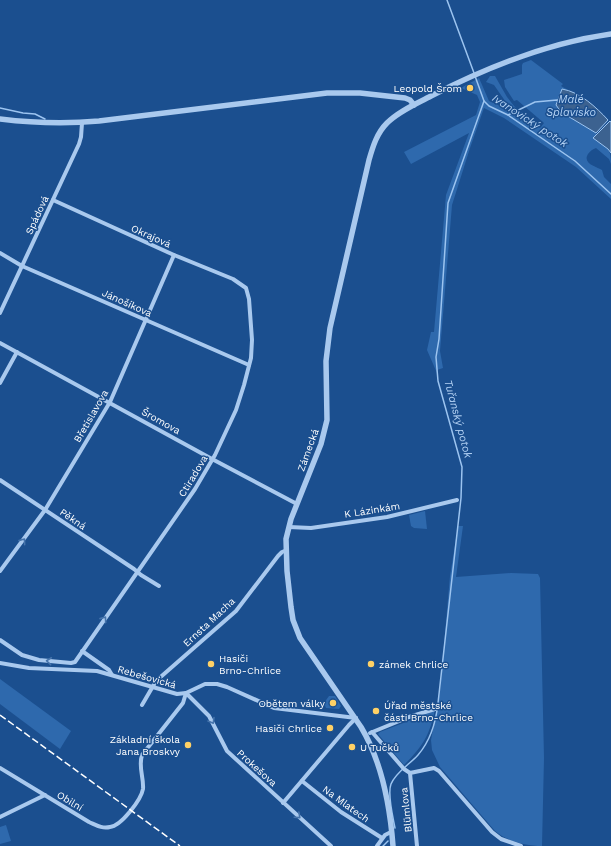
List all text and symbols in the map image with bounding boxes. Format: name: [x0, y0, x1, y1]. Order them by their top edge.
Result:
place label: Leopold Šrom: [394, 83, 462, 94]
marker: Leopold Šrom: [465, 83, 475, 93]
water label: Ivanovický potok: [490, 92, 571, 151]
water label: Malé Splavisko: [546, 93, 596, 119]
street label: Spádová: [23, 194, 51, 236]
street label: Okrajová: [130, 222, 173, 250]
street label: Jánošíkova: [100, 287, 154, 319]
water label: Tuřanský potok: [441, 378, 475, 461]
street label: Břetislavova: [72, 388, 111, 444]
street label: Šromova: [140, 406, 183, 436]
street label: Zámecká: [295, 427, 321, 473]
street label: Ctiradova: [176, 453, 210, 499]
street label: K Lázinkám: [343, 500, 401, 520]
street label: Pěkná: [58, 506, 88, 532]
one-way arrow: [18, 538, 25, 545]
street label: Ernsta Macha: [181, 595, 237, 649]
one-way arrow: [99, 617, 106, 624]
place label: Hasiči Brno-Chrlice: [219, 653, 281, 676]
one-way arrow: [46, 657, 52, 666]
marker: Hasiči Brno-Chrlice: [206, 659, 216, 669]
marker: zámek Chrlice: [366, 659, 376, 669]
place label: zámek Chrlice: [379, 659, 449, 670]
street label: Rebešovická: [117, 663, 178, 691]
place label: Obětem války: [258, 698, 326, 709]
marker: Obětem války: [328, 698, 338, 708]
place label: Úřad městské části Brno-Chrlice: [384, 700, 473, 723]
marker: Úřad městské části Brno-Chrlice: [371, 706, 381, 716]
one-way arrow: [207, 717, 214, 724]
place label: Hasiči Chrlice: [255, 723, 322, 734]
marker: Hasiči Chrlice: [325, 723, 335, 733]
place label: Základní škola Jana Broskvy: [110, 734, 181, 757]
marker: Základní škola Jana Broskvy: [183, 740, 193, 750]
marker: U Tučků: [347, 742, 357, 752]
place label: U Tučků: [360, 742, 399, 753]
street label: Prokešova: [235, 747, 279, 789]
street label: Na Mlatech: [321, 783, 371, 825]
street label: Blümlova: [398, 787, 414, 833]
street label: Obilní: [55, 789, 85, 813]
one-way arrow: [293, 811, 301, 819]

